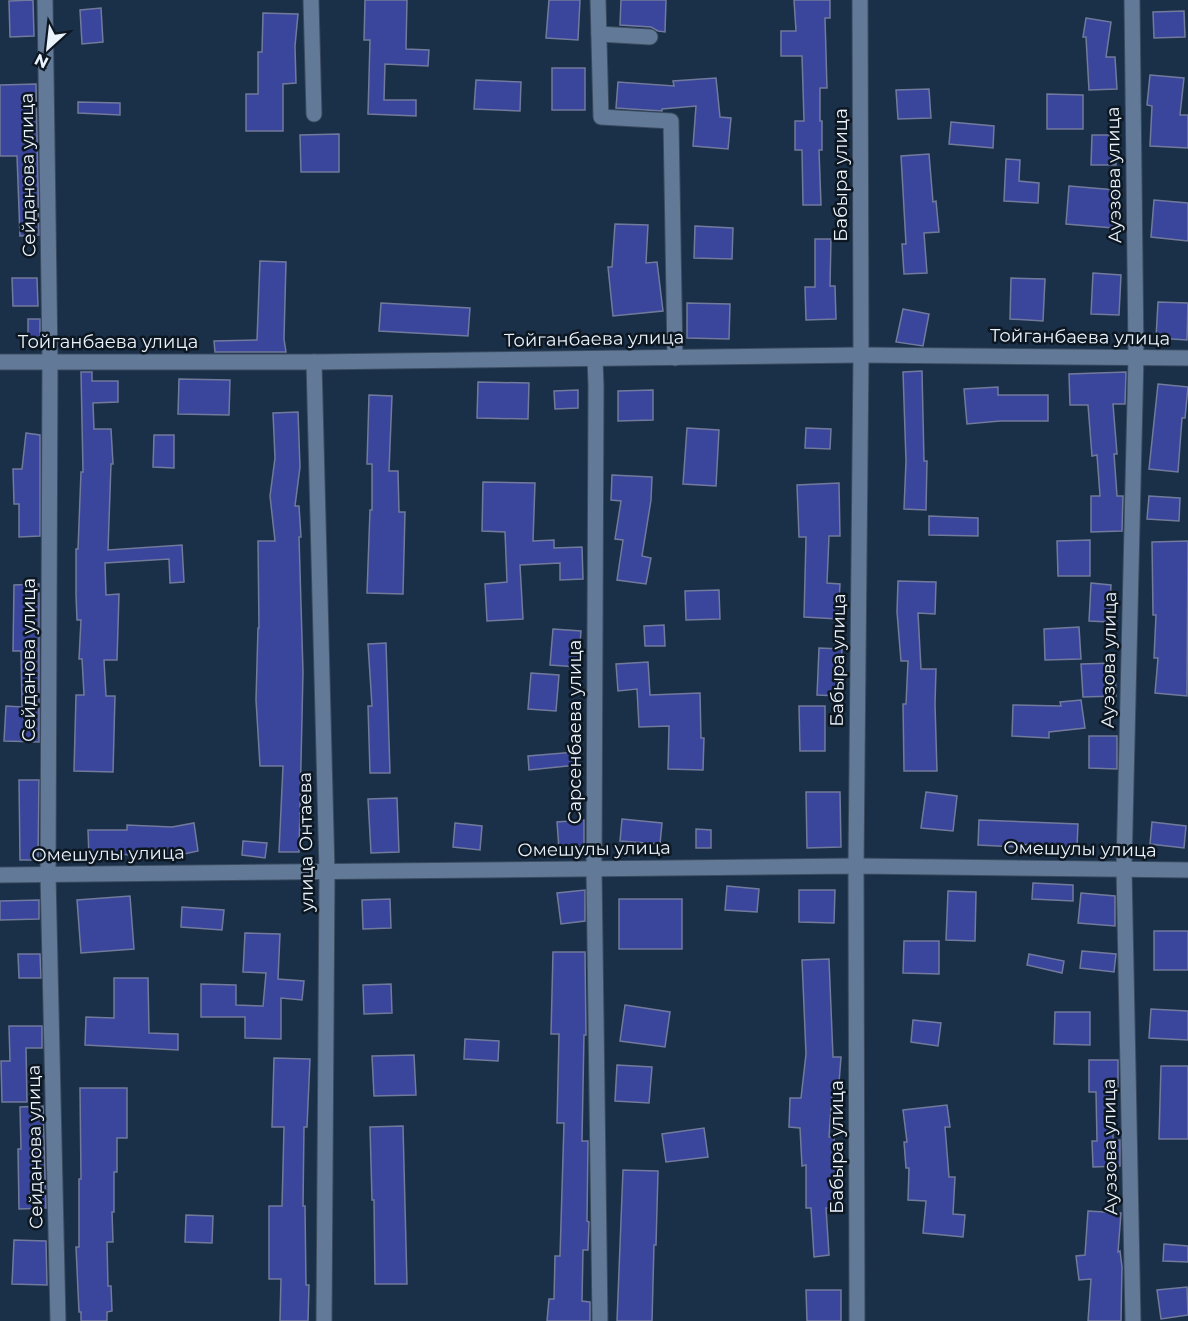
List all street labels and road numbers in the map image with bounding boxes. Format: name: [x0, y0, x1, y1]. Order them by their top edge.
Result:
street label: Сейданова улица: [16, 93, 40, 257]
street label: Ауэзова улица: [1102, 106, 1126, 244]
street label: Бабыра улица: [830, 108, 852, 242]
street label: Тойганбаева улица: [990, 324, 1170, 350]
street label: Тойганбаева улица: [504, 326, 684, 352]
street label: Тойганбаева улица: [18, 331, 198, 353]
street label: Сейданова улица: [18, 578, 40, 742]
street label: Ауэзова улица: [1097, 591, 1121, 729]
street label: Бабыра улица: [826, 593, 850, 727]
street label: Сарсенбаева улица: [564, 640, 586, 824]
street label: улица Онтаева: [294, 772, 318, 913]
street label: Омешулы улица: [517, 837, 671, 861]
street label: Омешулы улица: [1003, 837, 1157, 861]
street label: Омешулы улица: [31, 842, 185, 866]
street label: Сейданова улица: [23, 1065, 47, 1229]
street label: Ауэзова улица: [1098, 1078, 1122, 1216]
street label: Бабыра улица: [826, 1080, 848, 1214]

